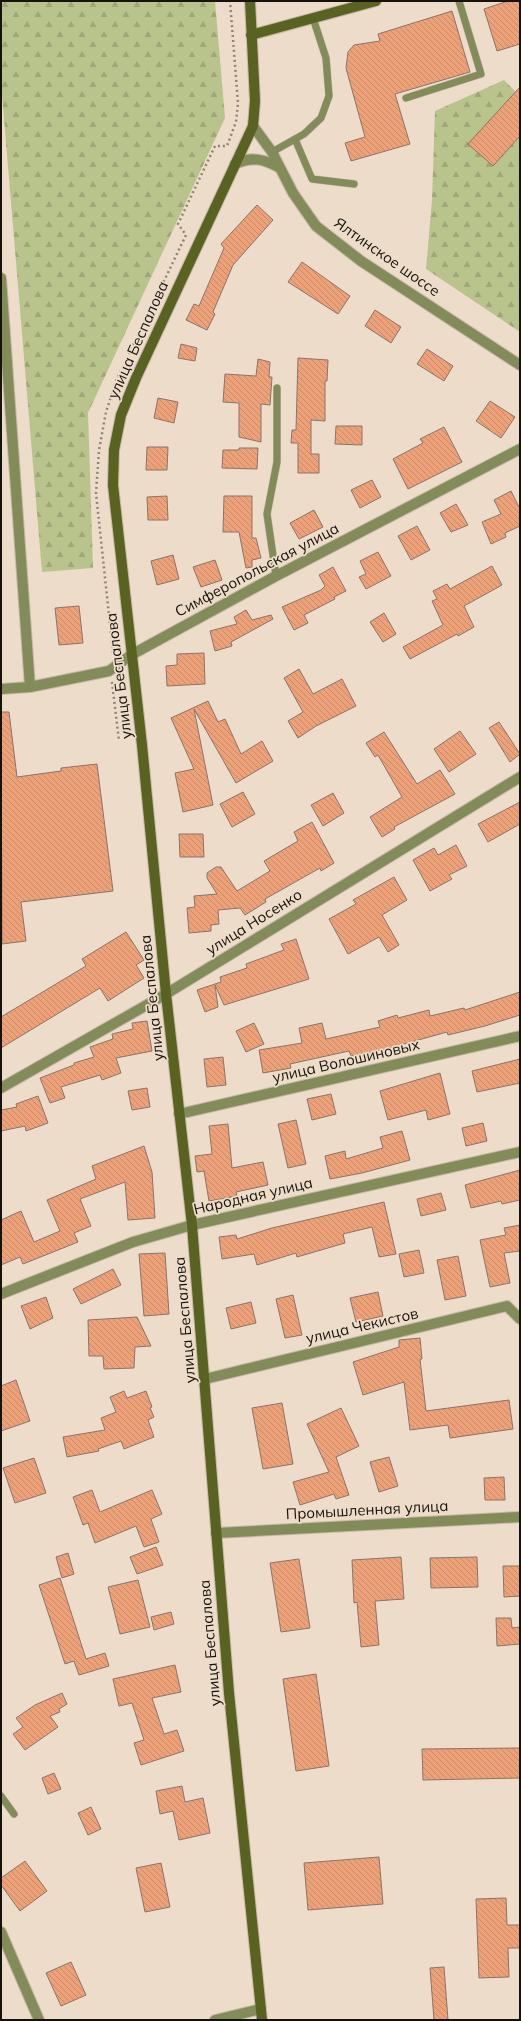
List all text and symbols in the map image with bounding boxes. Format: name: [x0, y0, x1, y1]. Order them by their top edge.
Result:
street label: Ялтинское шоссе: [331, 213, 444, 300]
street label: улица Беспалова: [103, 278, 172, 402]
street label: Симферопольская улица: [172, 518, 342, 621]
street label: улица Беспалова: [101, 612, 136, 740]
street label: улица Носенко: [202, 885, 305, 959]
street label: улица Беспалова: [135, 934, 168, 1062]
street label: улица Волошиновых: [270, 1034, 421, 1087]
street label: Народная улица: [192, 1173, 314, 1218]
street label: улица Беспалова: [170, 1256, 199, 1384]
street label: улица Чекистов: [304, 1303, 420, 1348]
street label: Промышленная улица: [285, 1496, 449, 1523]
street label: улица Беспалова: [195, 1579, 224, 1707]

